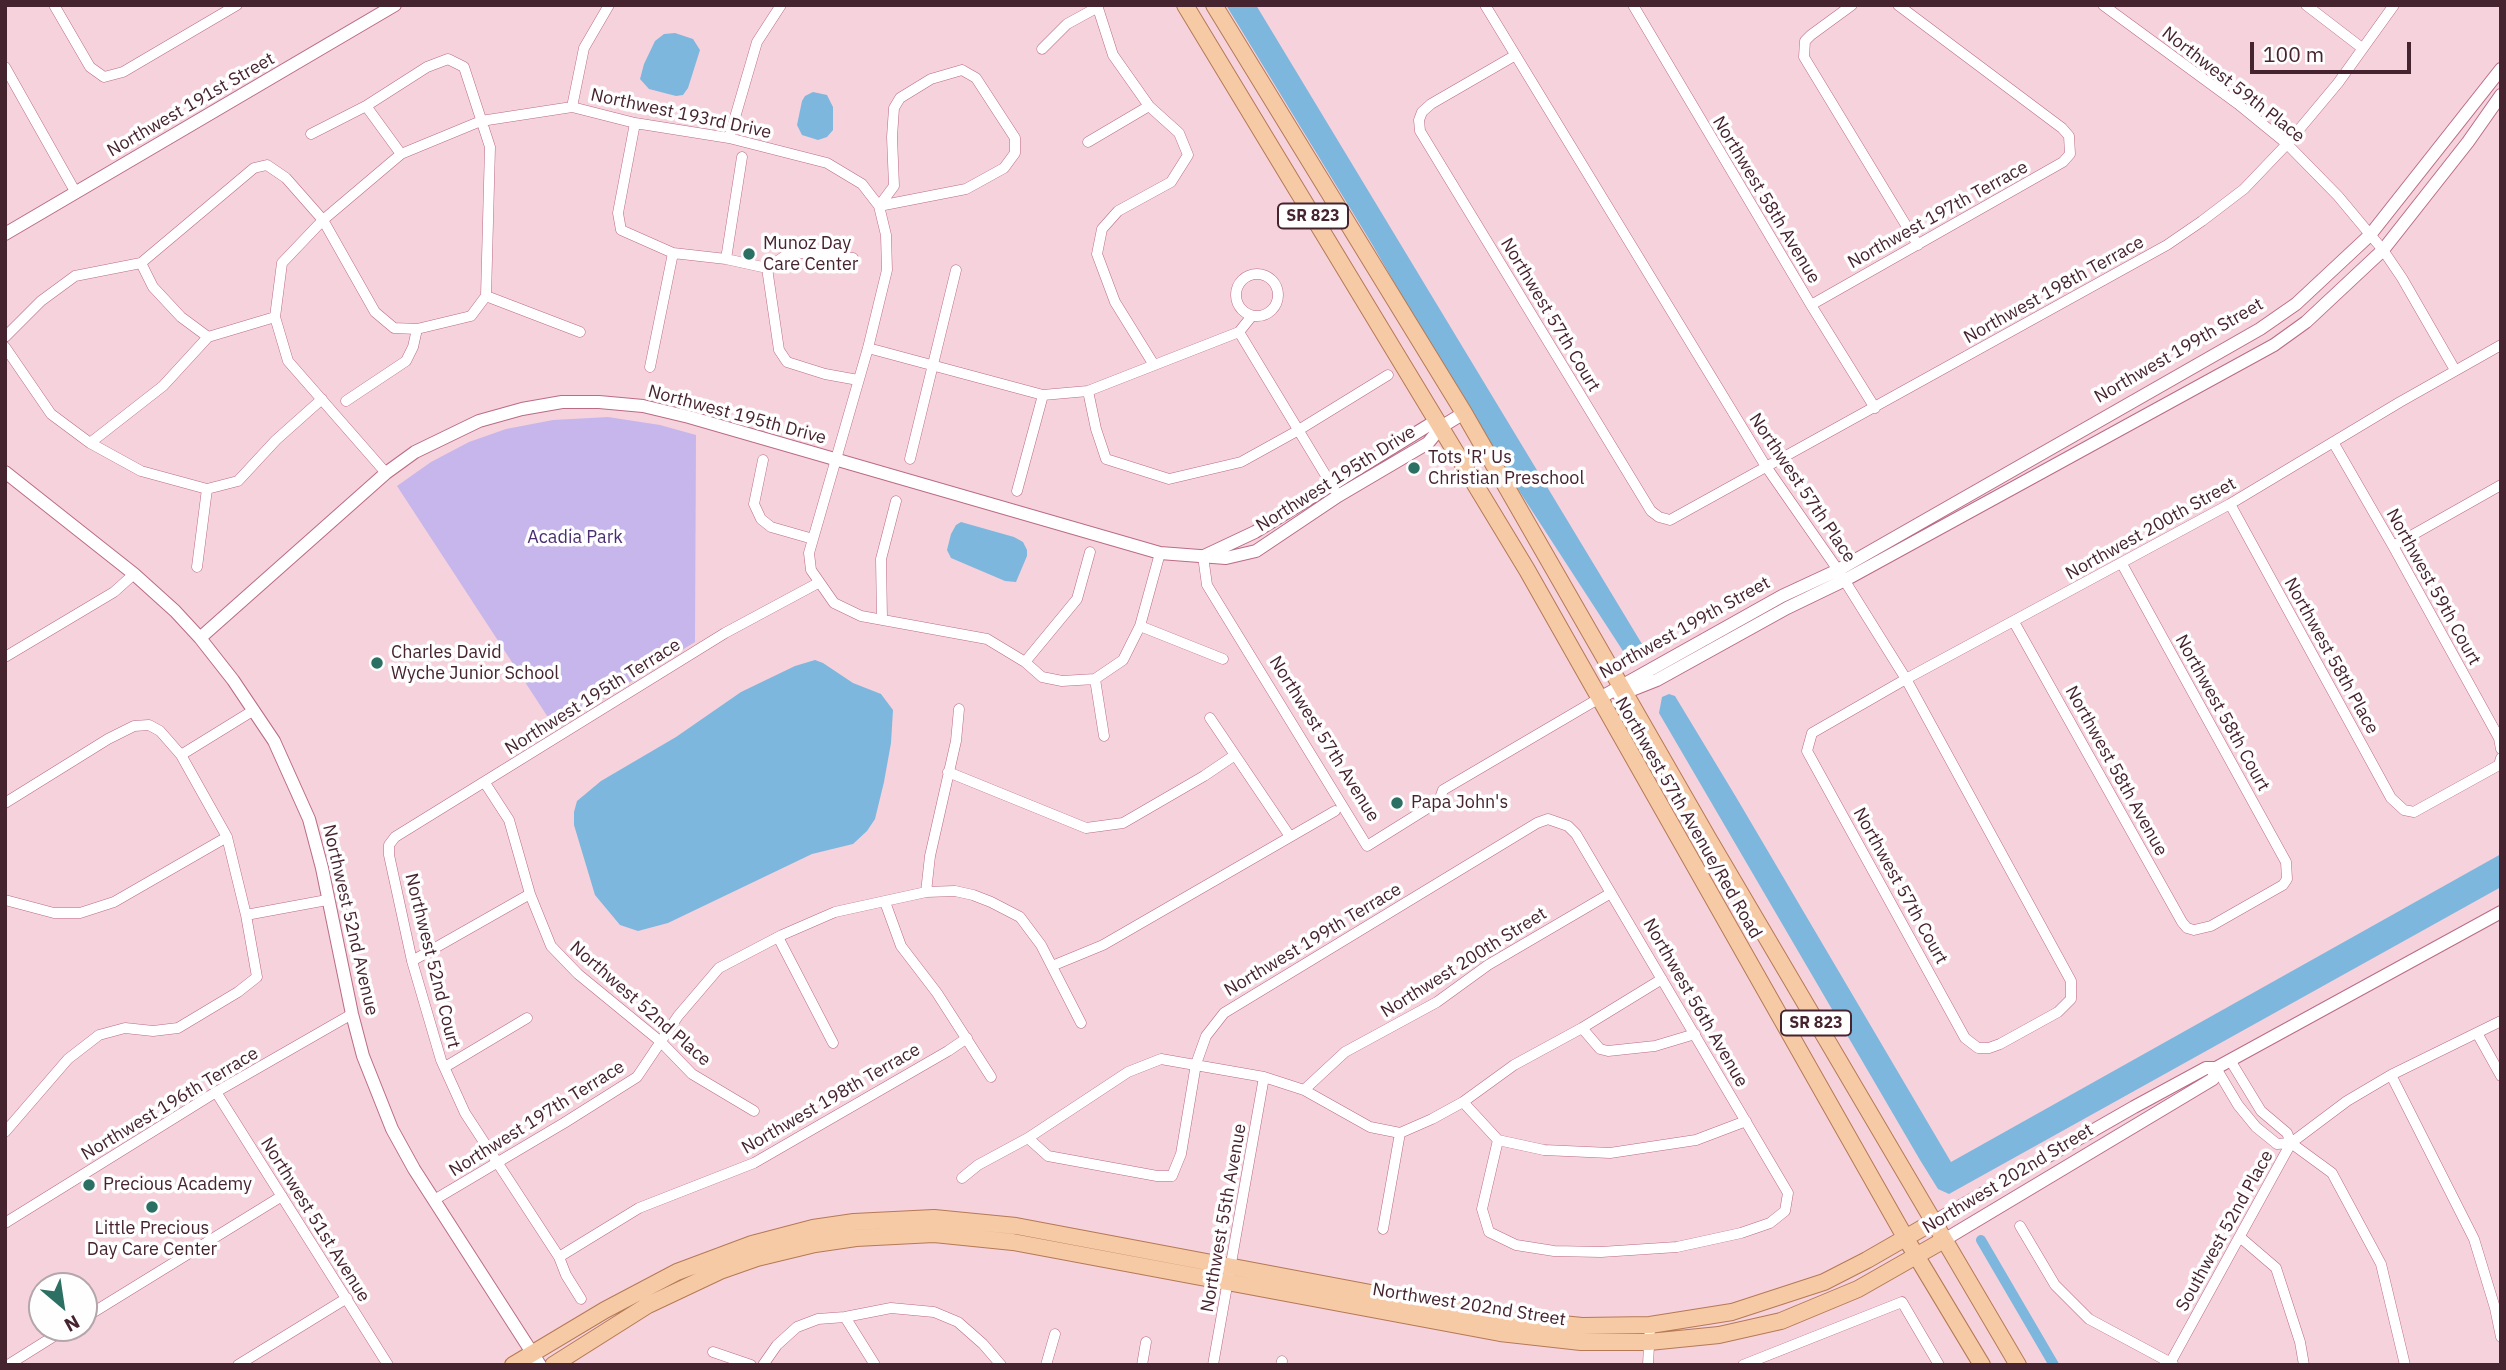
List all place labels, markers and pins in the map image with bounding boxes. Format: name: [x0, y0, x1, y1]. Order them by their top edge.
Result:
place label: Munoz Day Care Center: [763, 233, 858, 276]
marker: Munoz Day Care Center: [741, 246, 757, 262]
place label: Tots 'R' Us Christian Preschool: [1428, 447, 1584, 490]
marker: Tots 'R' Us Christian Preschool: [1406, 460, 1422, 476]
place label: Charles David Wyche Junior School: [391, 642, 559, 684]
marker: Charles David Wyche Junior School: [369, 655, 385, 671]
place label: Papa John's: [1411, 792, 1508, 814]
marker: Papa John's: [1389, 795, 1405, 811]
place label: Precious Academy: [103, 1174, 252, 1196]
marker: Precious Academy: [81, 1177, 97, 1193]
marker: Little Precious Day Care Center: [144, 1199, 160, 1215]
place label: Little Precious Day Care Center: [87, 1218, 217, 1260]

